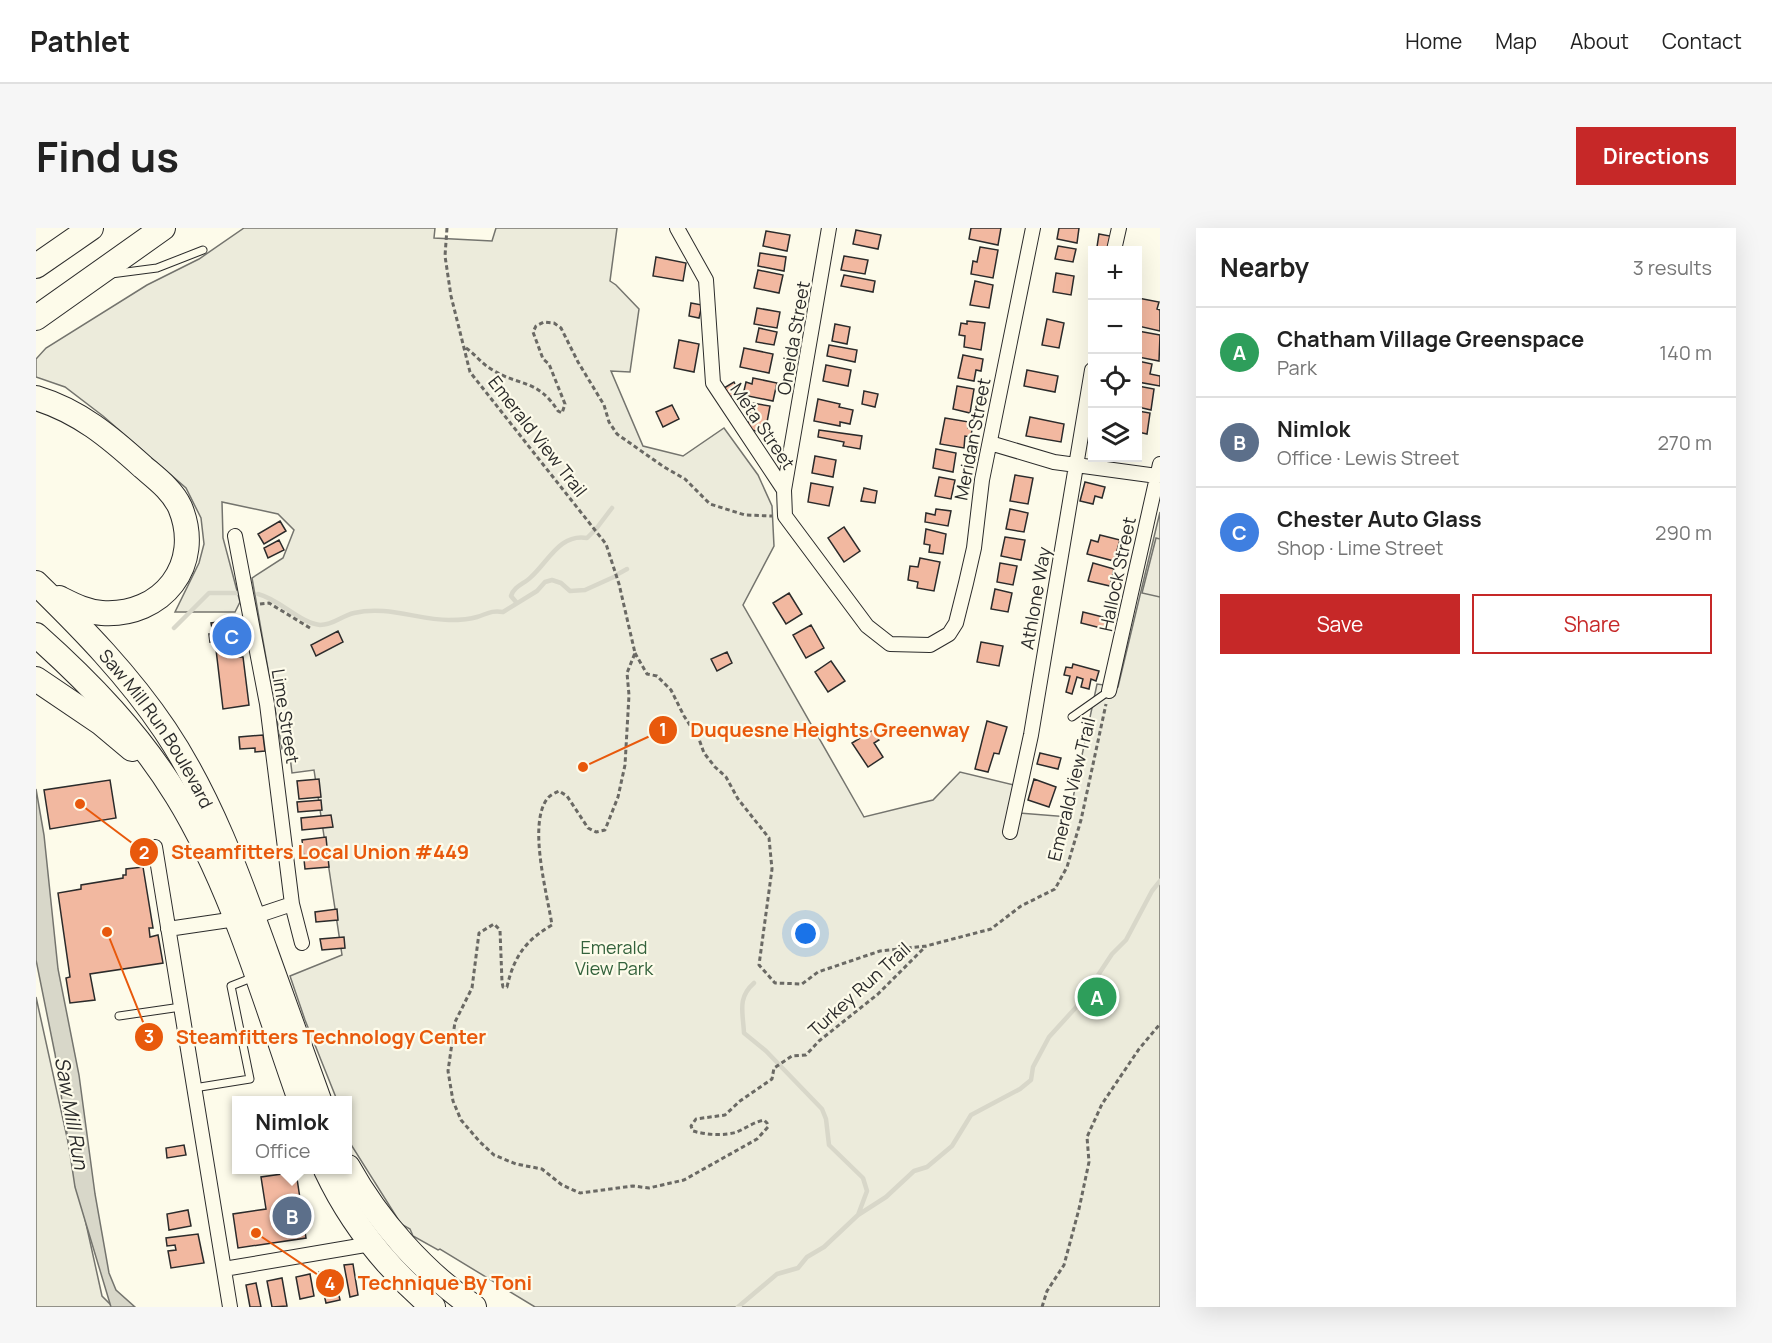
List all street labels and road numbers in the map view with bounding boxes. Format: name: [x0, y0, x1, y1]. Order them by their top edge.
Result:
street label: Oneida Street: [771, 279, 815, 397]
street label: Emerald View Trail: [483, 371, 593, 501]
street label: Meridan Street: [948, 376, 996, 502]
street label: Meta Street: [725, 378, 801, 474]
street label: Hallock Street: [1093, 514, 1141, 634]
street label: Athlone Way: [1014, 544, 1056, 651]
street label: Saw Mill Run Boulevard: [94, 644, 219, 812]
street label: Lime Street: [267, 667, 305, 765]
street label: Emerald View Trail: [1042, 715, 1100, 863]
street label: Turkey Run Trail: [803, 937, 915, 1041]

